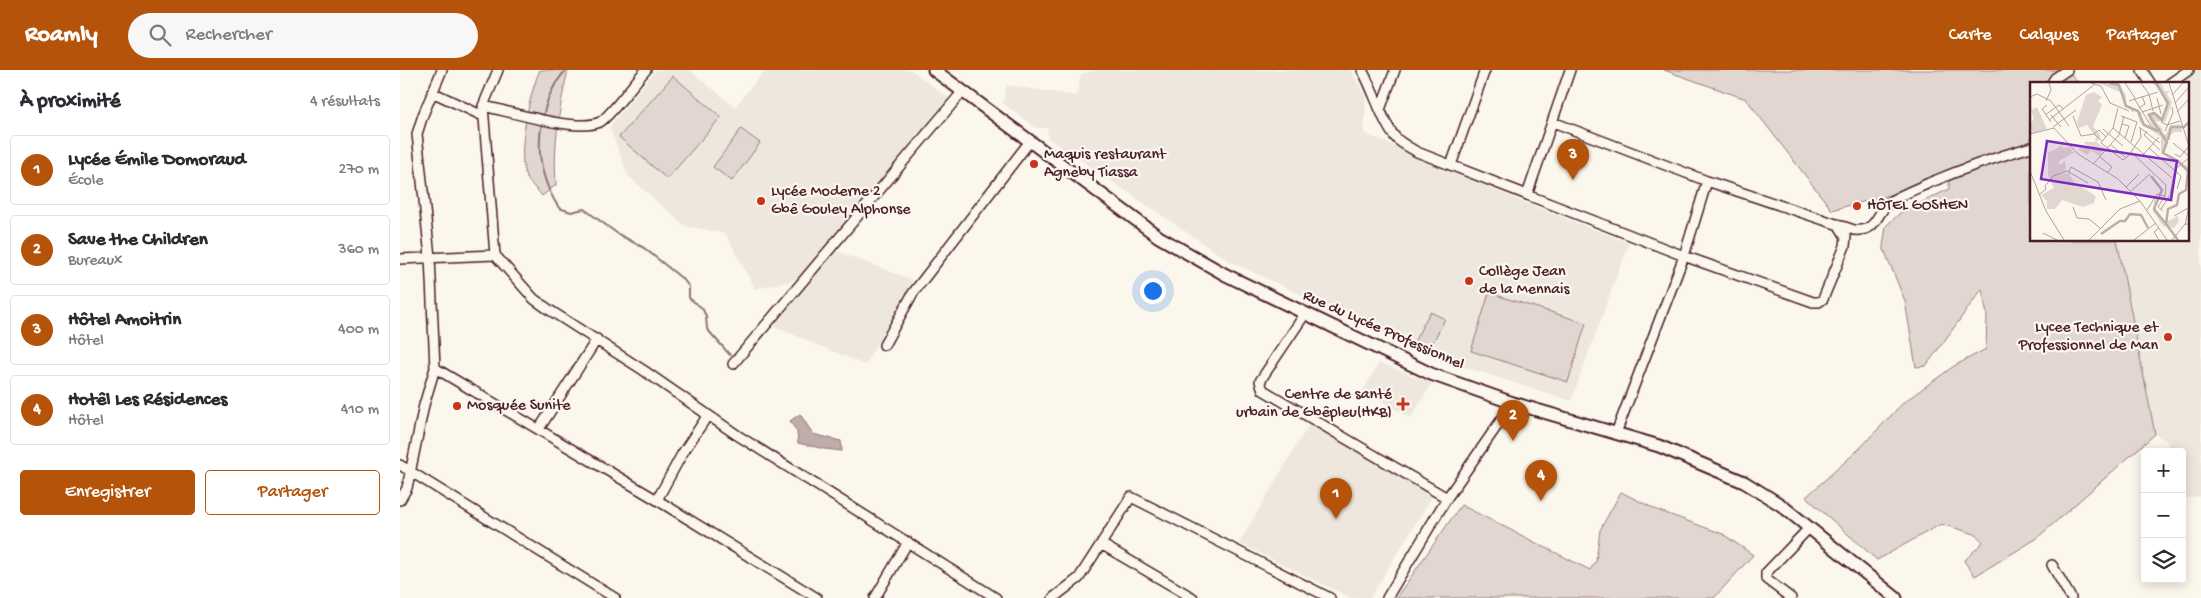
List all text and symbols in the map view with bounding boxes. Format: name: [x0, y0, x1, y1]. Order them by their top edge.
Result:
search box: [128, 13, 478, 58]
text: Roamly: [25, 21, 98, 50]
icon: search: [146, 21, 174, 49]
text: Rechercher: [186, 24, 272, 47]
text: Carte: [1949, 25, 1992, 46]
text: Calques: [2020, 25, 2078, 46]
text: Partager: [2106, 25, 2176, 46]
inset map: [2030, 82, 2188, 241]
text: À proximité: [20, 90, 121, 115]
text: 4 résultats: [310, 93, 380, 112]
pin: 3: [1557, 139, 1589, 180]
place label: Maquis restaurant Agneby Tiassa: [1044, 146, 1167, 183]
text: Lycée Émile Domoraud: [68, 149, 246, 172]
marker: Maquis restaurant Agneby Tiassa: [1028, 158, 1040, 170]
text: 1: [34, 161, 40, 180]
text: 270 m: [339, 161, 379, 180]
text: École: [68, 172, 104, 191]
place label: Lycée Moderne 2 Gbê Gouley Alphonse: [771, 183, 911, 220]
marker: Lycée Moderne 2 Gbê Gouley Alphonse: [755, 195, 767, 207]
place label: HÔTEL GOSHEN: [1867, 197, 1968, 216]
marker: HÔTEL GOSHEN: [1851, 200, 1863, 212]
text: Save the Children: [68, 229, 208, 252]
text: 2: [33, 241, 41, 260]
text: 360 m: [338, 241, 379, 260]
text: Bureaux: [68, 252, 122, 271]
place label: Collège Jean de la Mennais: [1479, 263, 1571, 300]
marker: Collège Jean de la Mennais: [1463, 275, 1475, 287]
your location: [1140, 278, 1166, 304]
street label: Rue du Lycée Professionnel: [1299, 287, 1467, 375]
text: Hôtel Amoitrin: [68, 309, 181, 332]
place label: Lycee Technique et Professionnel de Man: [2018, 319, 2159, 356]
text: 3: [33, 321, 41, 340]
text: 400 m: [338, 321, 379, 340]
marker: Lycee Technique et Professionnel de Man: [2162, 331, 2174, 343]
text: Hôtel: [68, 332, 104, 351]
place label: Centre de santé urbain de Gbêpleu(HKB): [1236, 386, 1393, 423]
text: Hotêl Les Résidences: [68, 389, 227, 412]
place label: Mosquée Sunite: [467, 397, 571, 416]
marker: Centre de santé urbain de Gbêpleu(HKB): [1396, 397, 1410, 411]
marker: Mosquée Sunite: [451, 400, 463, 412]
pin: 2: [1497, 400, 1529, 441]
text: 4: [33, 401, 41, 420]
text: 410 m: [341, 401, 379, 420]
text: Hôtel: [68, 412, 104, 431]
map controls: [2141, 448, 2186, 583]
button: +: [2141, 448, 2186, 493]
pin: 4: [1525, 460, 1557, 501]
button: Enregistrer: [20, 470, 195, 515]
button: Partager: [205, 470, 380, 515]
pin: 1: [1320, 478, 1352, 519]
button: −: [2141, 493, 2186, 538]
button: layers: [2141, 538, 2186, 583]

